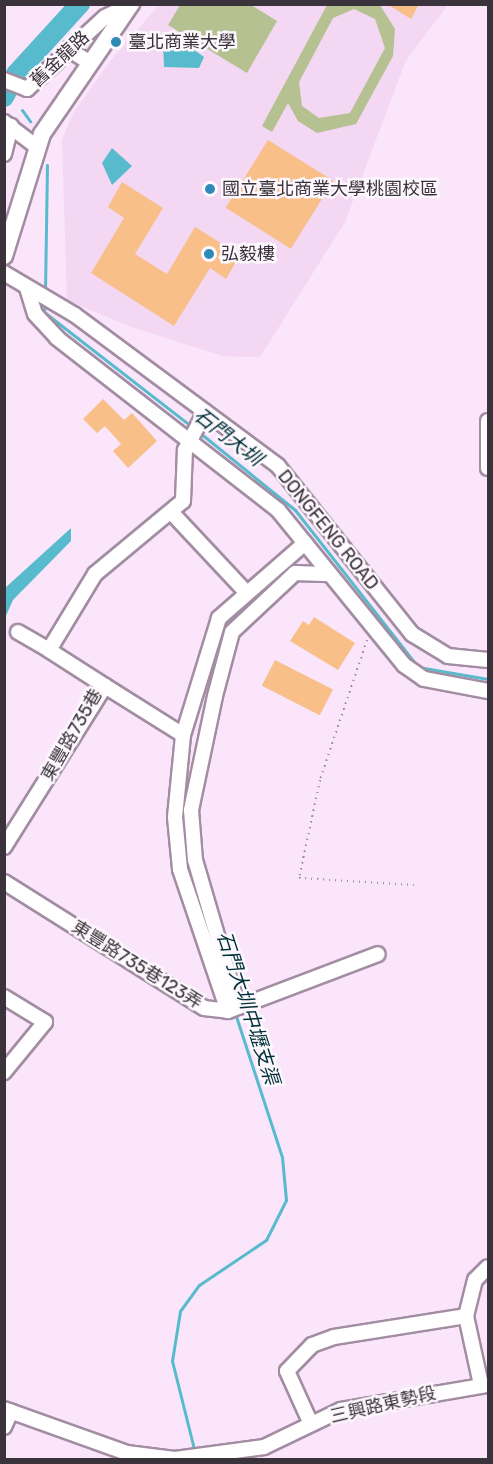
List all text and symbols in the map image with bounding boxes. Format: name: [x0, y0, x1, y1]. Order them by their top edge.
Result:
street label: 舊金龍路: [26, 27, 94, 91]
place label: 臺北商業大學: [128, 31, 236, 53]
marker: 臺北商業大學: [109, 35, 123, 49]
place label: 國立臺北商業大學桃園校區: [222, 178, 438, 200]
marker: 國立臺北商業大學桃園校區: [203, 182, 217, 196]
place label: 弘毅樓: [221, 243, 275, 265]
marker: 弘毅樓: [202, 247, 216, 261]
water label: 石門大圳: [189, 403, 267, 471]
street label: DONGFENG ROAD: [273, 466, 383, 594]
street label: 東豐路735巷: [37, 685, 107, 785]
street label: 東豐路735巷123弄: [68, 916, 206, 1014]
water label: 石門大圳中壢支渠: [212, 928, 284, 1088]
street label: 三興路東勢段: [328, 1382, 438, 1428]

